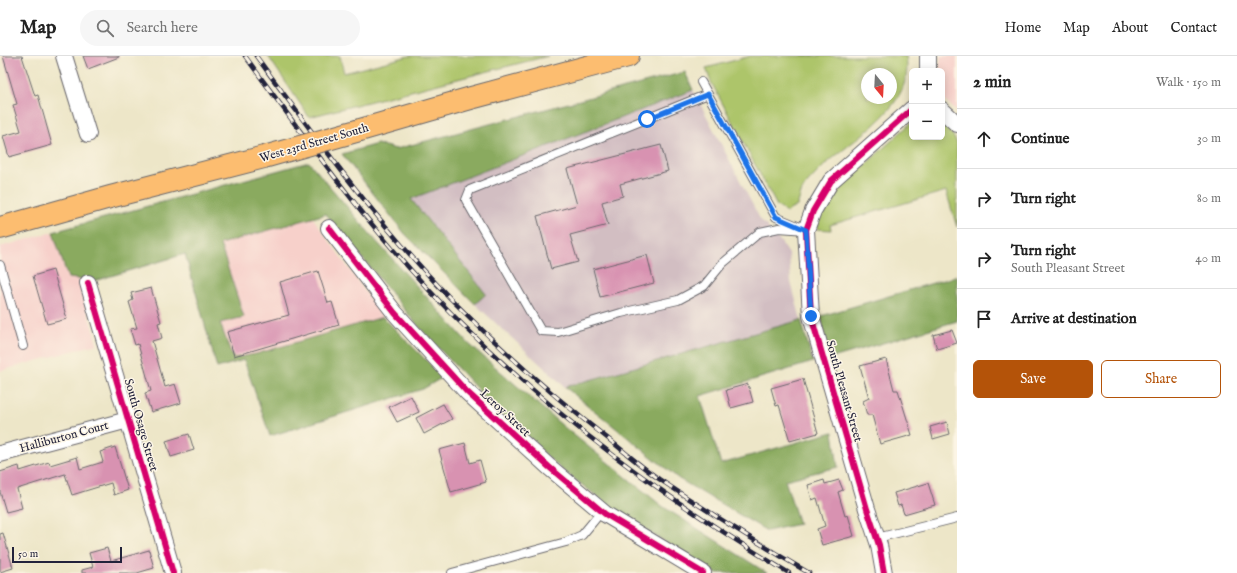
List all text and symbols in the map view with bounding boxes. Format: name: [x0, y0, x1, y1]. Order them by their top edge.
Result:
search box: [80, 10, 360, 46]
text: Map: [20, 16, 56, 40]
icon: search: [94, 17, 116, 39]
text: Search here: [126, 18, 198, 37]
text: Home: [1005, 19, 1041, 37]
text: Map: [1063, 19, 1090, 37]
text: About: [1112, 19, 1148, 37]
text: Contact: [1170, 19, 1217, 37]
north arrow: [861, 68, 897, 104]
map controls: [909, 68, 945, 140]
button: +: [909, 68, 945, 104]
text: 2 min: [973, 72, 1011, 93]
text: Walk · 150 m: [1156, 74, 1221, 91]
button: −: [909, 104, 945, 140]
route start: [638, 110, 656, 128]
street label: West 23rd Street South: [258, 120, 371, 166]
icon: ahead: [973, 128, 995, 150]
text: Continue: [1011, 129, 1069, 148]
text: 30 m: [1197, 130, 1221, 147]
icon: right: [973, 188, 995, 210]
text: Turn right: [1011, 189, 1076, 208]
text: 80 m: [1197, 190, 1221, 207]
text: Turn right: [1011, 241, 1076, 260]
icon: right: [973, 248, 995, 270]
text: 40 m: [1195, 250, 1221, 267]
text: South Pleasant Street: [1011, 260, 1125, 277]
route end: [802, 307, 820, 325]
icon: arrive: [973, 308, 995, 330]
text: Arrive at destination: [1011, 309, 1137, 328]
street label: South Pleasant Street: [822, 338, 866, 444]
button: Save: [973, 360, 1093, 398]
button: Share: [1101, 360, 1221, 398]
street label: South Osage Street: [121, 377, 161, 473]
street label: Leroy Street: [477, 386, 533, 440]
street label: Halliburton Court: [18, 418, 110, 456]
scale bar: [12, 545, 122, 564]
text: 50 m: [18, 547, 38, 561]

